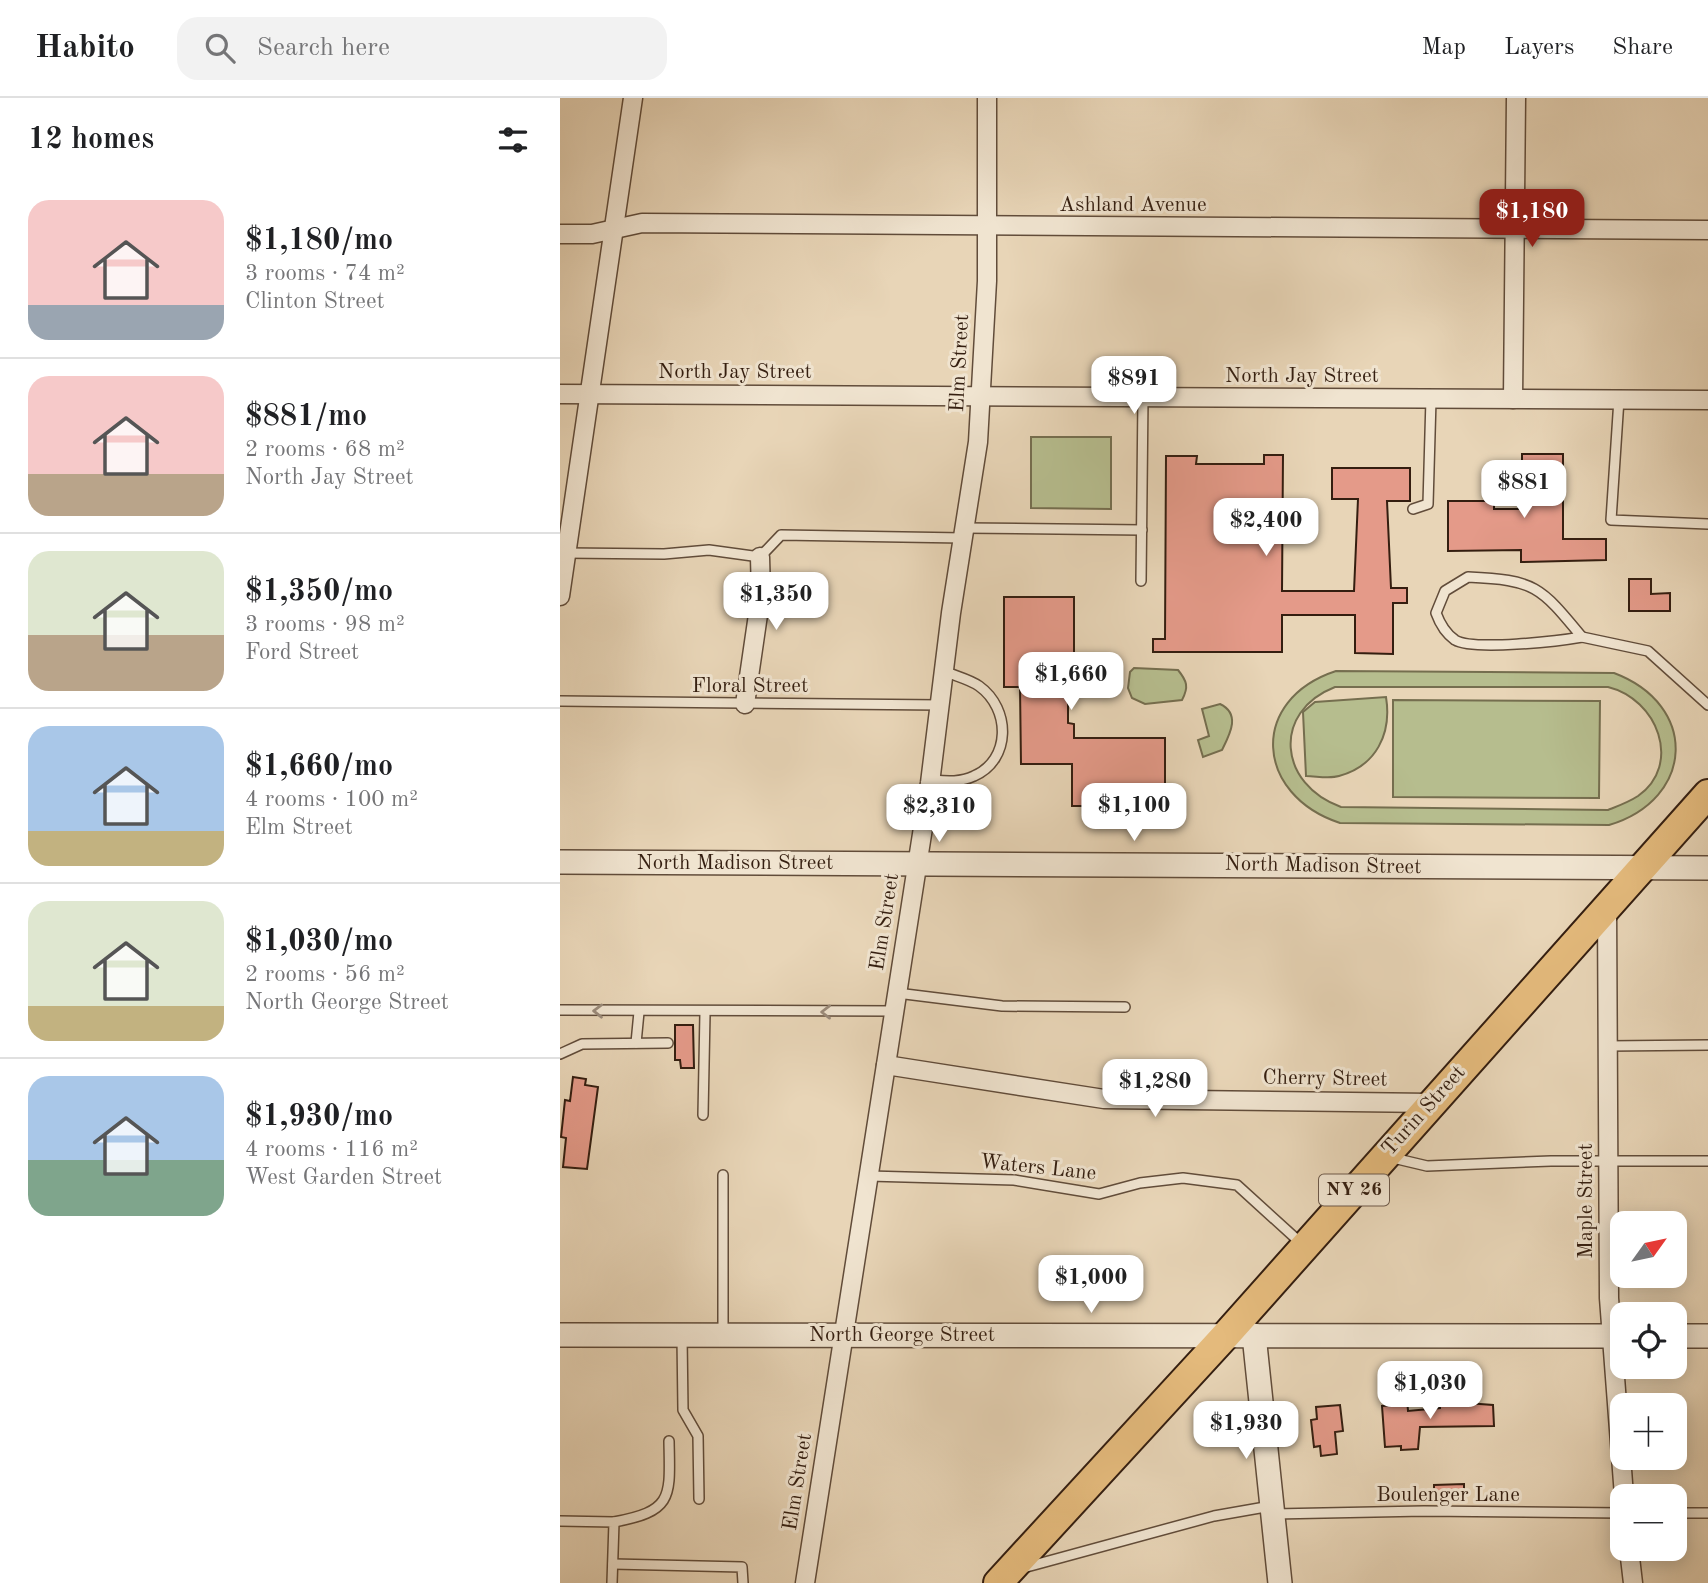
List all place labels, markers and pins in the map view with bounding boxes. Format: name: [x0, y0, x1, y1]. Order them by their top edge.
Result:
pin: $1,180: [1475, 190, 1589, 249]
pin: $891: [1093, 356, 1175, 416]
pin: $881: [1483, 460, 1565, 520]
pin: $2,400: [1209, 498, 1323, 558]
pin: $1,350: [719, 573, 833, 632]
pin: $1,660: [1014, 652, 1128, 712]
pin: $2,310: [882, 784, 996, 844]
pin: $1,100: [1077, 784, 1191, 843]
pin: $1,280: [1098, 1060, 1212, 1119]
pin: $1,000: [1034, 1256, 1148, 1315]
pin: $1,030: [1373, 1362, 1487, 1421]
pin: $1,930: [1189, 1402, 1303, 1461]

